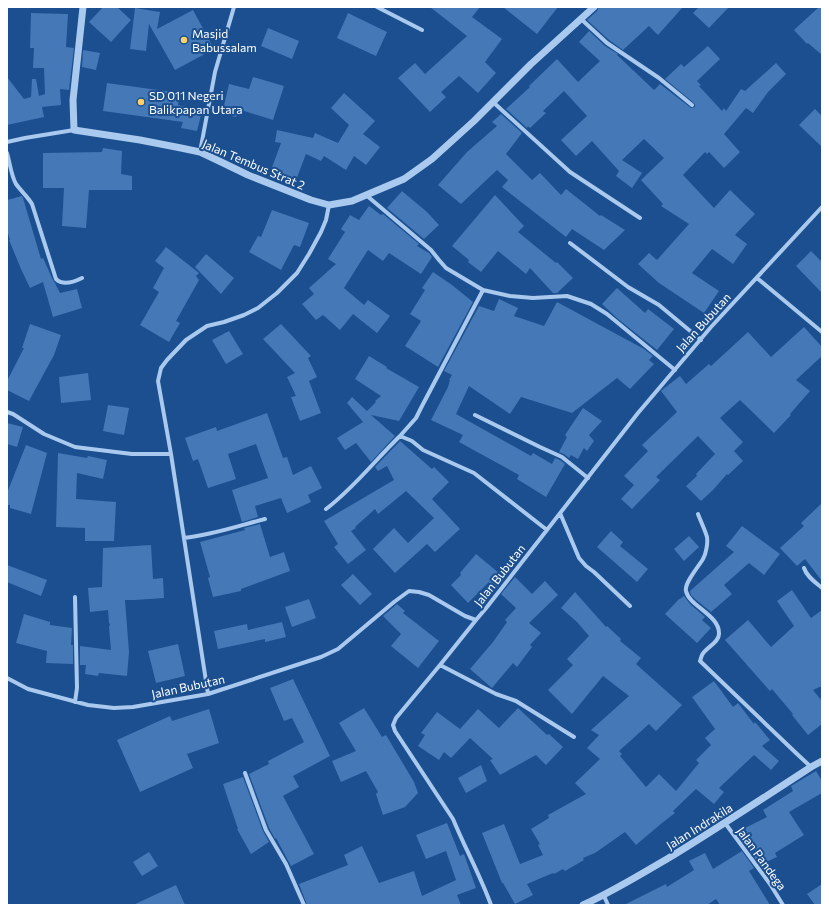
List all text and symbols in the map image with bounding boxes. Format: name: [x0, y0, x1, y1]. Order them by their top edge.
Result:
place label: Masjid Babussalam: [192, 26, 257, 54]
marker: Masjid Babussalam: [179, 35, 189, 45]
place label: SD 011 Negeri Balikpapan Utara: [149, 88, 243, 116]
marker: SD 011 Negeri Balikpapan Utara: [136, 97, 146, 107]
street label: Jalan Tembus Strat 2: [200, 136, 308, 193]
street label: Jalan Bubutan: [673, 290, 734, 355]
street label: Jalan Bubutan: [471, 541, 528, 609]
street label: Jalan Bubutan: [150, 671, 226, 702]
street label: Jalan Indrakila: [663, 800, 735, 853]
street label: Jalan Pandega: [734, 824, 790, 893]

